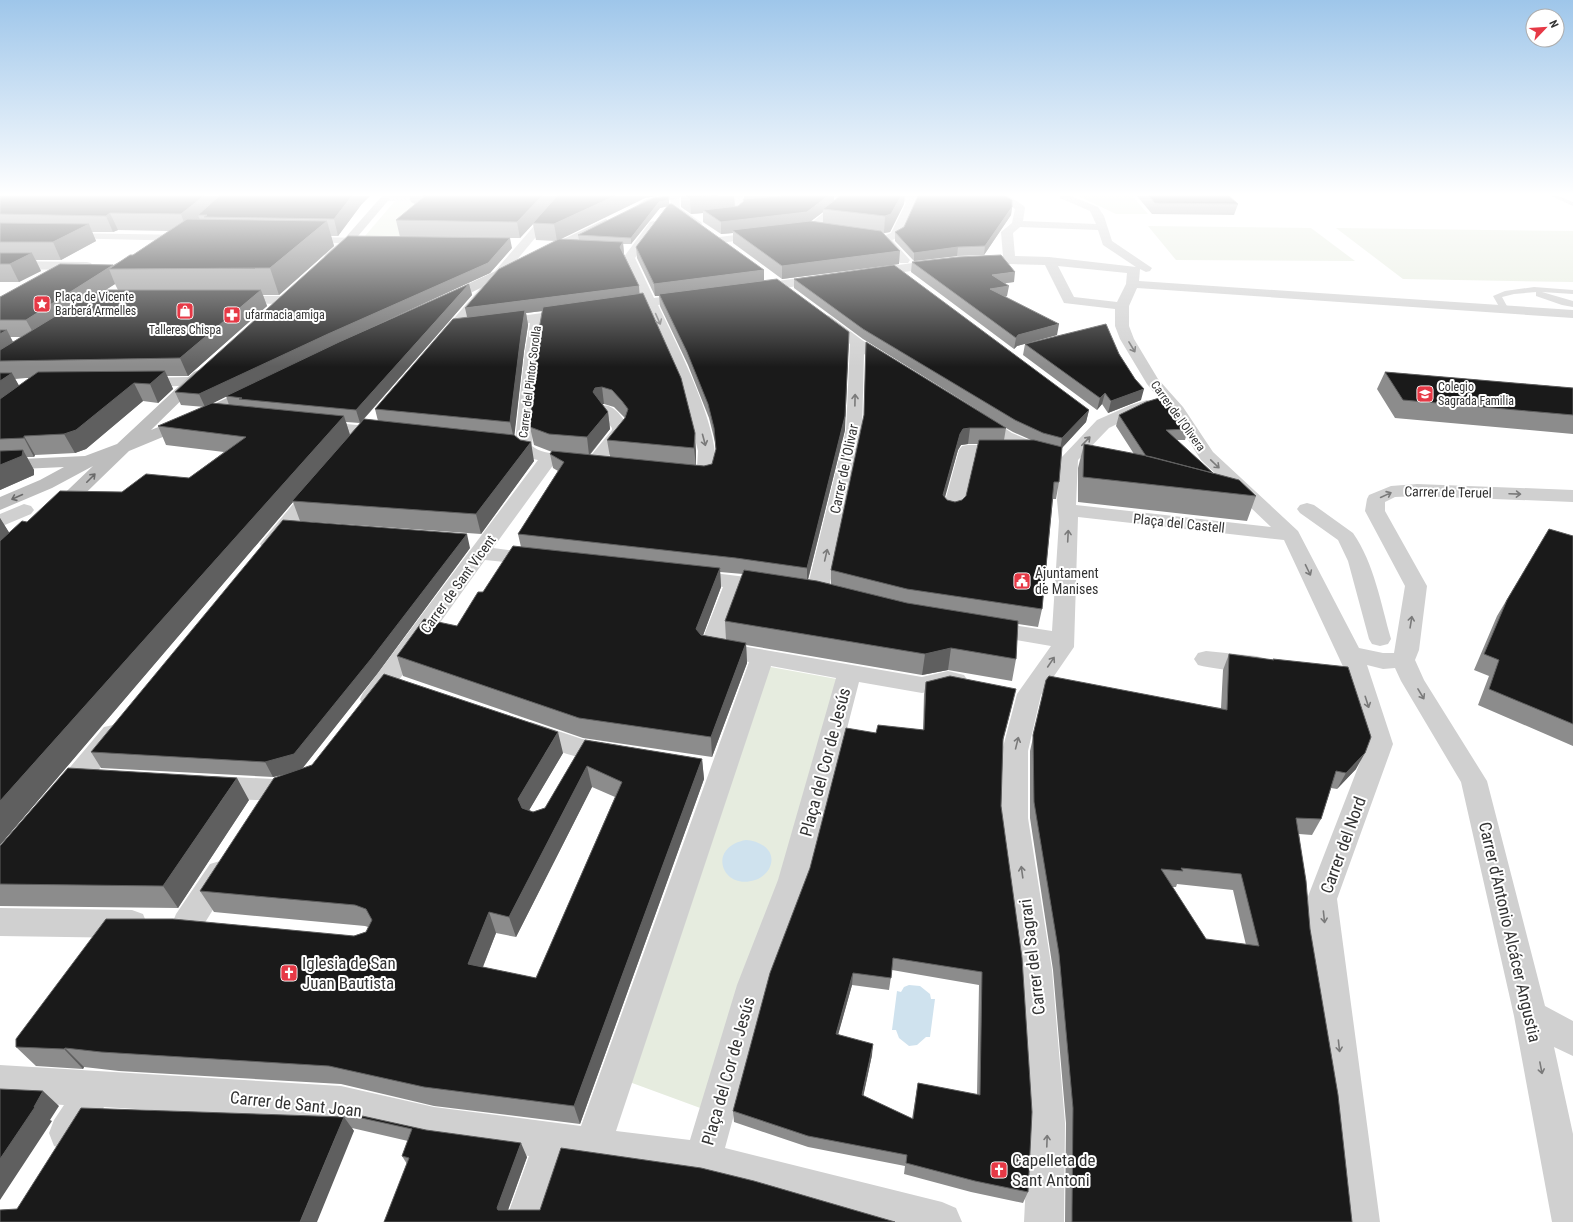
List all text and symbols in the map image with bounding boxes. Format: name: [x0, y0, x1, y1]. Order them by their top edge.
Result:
north arrow: [1525, 8, 1565, 48]
text: N: [1546, 18, 1561, 30]
place label: Plaça de Vicente Barberá Armelles: [55, 290, 136, 318]
place icon: Plaça de Vicente Barberá Armelles: [32, 294, 52, 314]
shop icon: Talleres Chispa: [175, 301, 195, 321]
pharmacy icon: ufarmacia amiga: [222, 305, 242, 325]
place label: ufarmacia amiga: [245, 308, 325, 322]
one-way arrow: [655, 312, 662, 324]
place label: Talleres Chispa: [149, 323, 221, 337]
street label: Carrer del Pintor Sorolla: [516, 325, 544, 439]
one-way arrow: [1128, 341, 1136, 353]
street label: Carrer de l'Olivera: [1148, 378, 1208, 454]
place label: Colegio Sagrada Familia: [1438, 380, 1514, 408]
school or university icon: Colegio Sagrada Familia: [1415, 384, 1435, 404]
one-way arrow: [851, 394, 859, 407]
street label: Carrer de l'Olivar: [827, 423, 861, 515]
one-way arrow: [701, 433, 708, 446]
one-way arrow: [1081, 436, 1091, 446]
one-way arrow: [1210, 459, 1220, 469]
one-way arrow: [86, 473, 96, 483]
street label: Carrer de Teruel: [1404, 483, 1492, 501]
one-way arrow: [1508, 490, 1521, 497]
one-way arrow: [1379, 491, 1391, 498]
one-way arrow: [11, 494, 23, 501]
street label: Plaça del Castell: [1132, 510, 1226, 536]
one-way arrow: [1065, 530, 1072, 543]
street label: Carrer de Sant Vicent: [417, 532, 499, 636]
one-way arrow: [822, 549, 830, 562]
one-way arrow: [1305, 564, 1313, 576]
place label: Ajuntament de Manises: [1035, 565, 1099, 597]
public building icon: Ajuntament de Manises: [1012, 571, 1032, 591]
one-way arrow: [1407, 616, 1415, 629]
one-way arrow: [1047, 657, 1055, 668]
street label: Plaça del Cor de Jesús: [796, 685, 854, 839]
one-way arrow: [1418, 688, 1426, 700]
one-way arrow: [1364, 695, 1371, 708]
one-way arrow: [1014, 737, 1021, 750]
street label: Carrer del Nord: [1316, 794, 1370, 896]
street label: Carrer d'Antonio Alcácer Angustia: [1475, 820, 1545, 1044]
one-way arrow: [1018, 866, 1026, 879]
street label: Carrer del Sagrari: [1015, 898, 1049, 1016]
one-way arrow: [1320, 910, 1328, 923]
place label: Iglesia de San Juan Bautista: [302, 953, 396, 993]
church icon: Iglesia de San Juan Bautista: [279, 963, 299, 983]
street label: Plaça del Cor de Jesús: [697, 995, 759, 1147]
one-way arrow: [1335, 1039, 1342, 1052]
one-way arrow: [1538, 1061, 1546, 1074]
street label: Carrer de Sant Joan: [229, 1087, 363, 1121]
one-way arrow: [1043, 1135, 1051, 1148]
place label: Capelleta de Sant Antoni: [1012, 1150, 1095, 1190]
church icon: Capelleta de Sant Antoni: [989, 1160, 1009, 1180]

